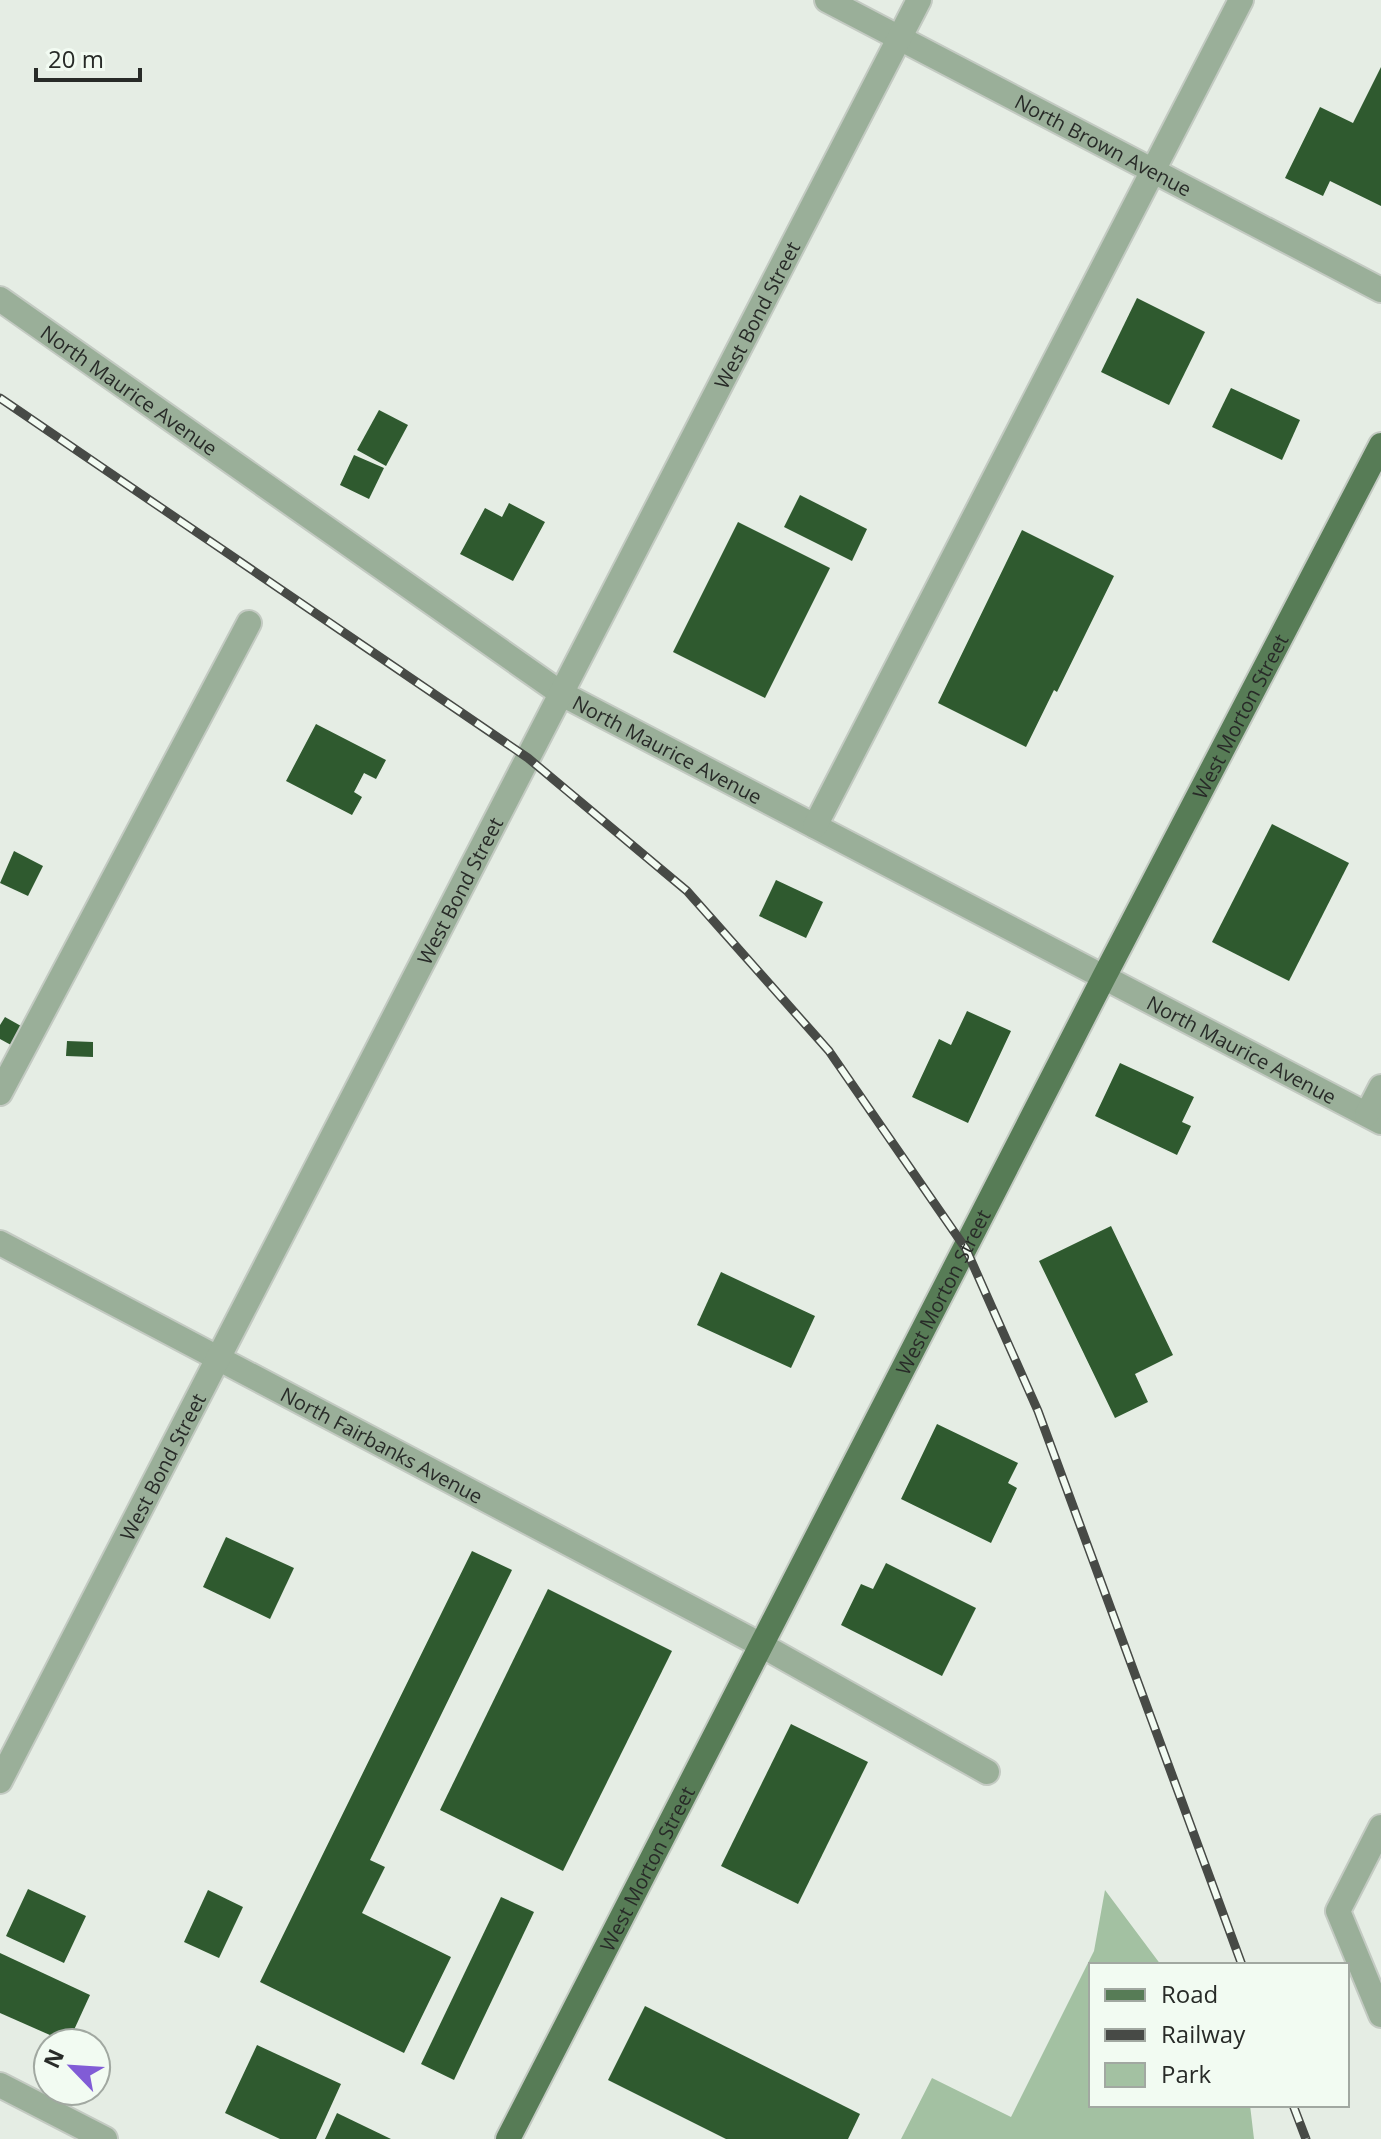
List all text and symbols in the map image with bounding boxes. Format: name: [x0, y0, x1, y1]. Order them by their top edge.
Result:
scale bar: [36, 32, 140, 82]
text: 20 m: [48, 42, 104, 75]
street label: North Brown Avenue: [1010, 87, 1196, 202]
street label: West Bond Street: [707, 236, 806, 393]
street label: North Maurice Avenue: [36, 318, 223, 461]
street label: West Morton Street: [1186, 629, 1294, 803]
street label: North Maurice Avenue: [568, 689, 767, 810]
street label: West Bond Street: [410, 812, 509, 969]
street label: North Maurice Avenue: [1142, 989, 1341, 1110]
street label: West Morton Street: [889, 1205, 996, 1379]
street label: North Fairbanks Avenue: [276, 1380, 488, 1509]
street label: West Bond Street: [113, 1388, 212, 1545]
street label: West Morton Street: [593, 1781, 700, 1956]
legend: [1089, 1963, 1349, 2107]
text: Road: [1161, 1977, 1218, 2010]
text: Railway: [1161, 2017, 1246, 2050]
north arrow: [32, 2027, 112, 2107]
text: N: [36, 2044, 70, 2073]
text: Park: [1161, 2057, 1212, 2090]

